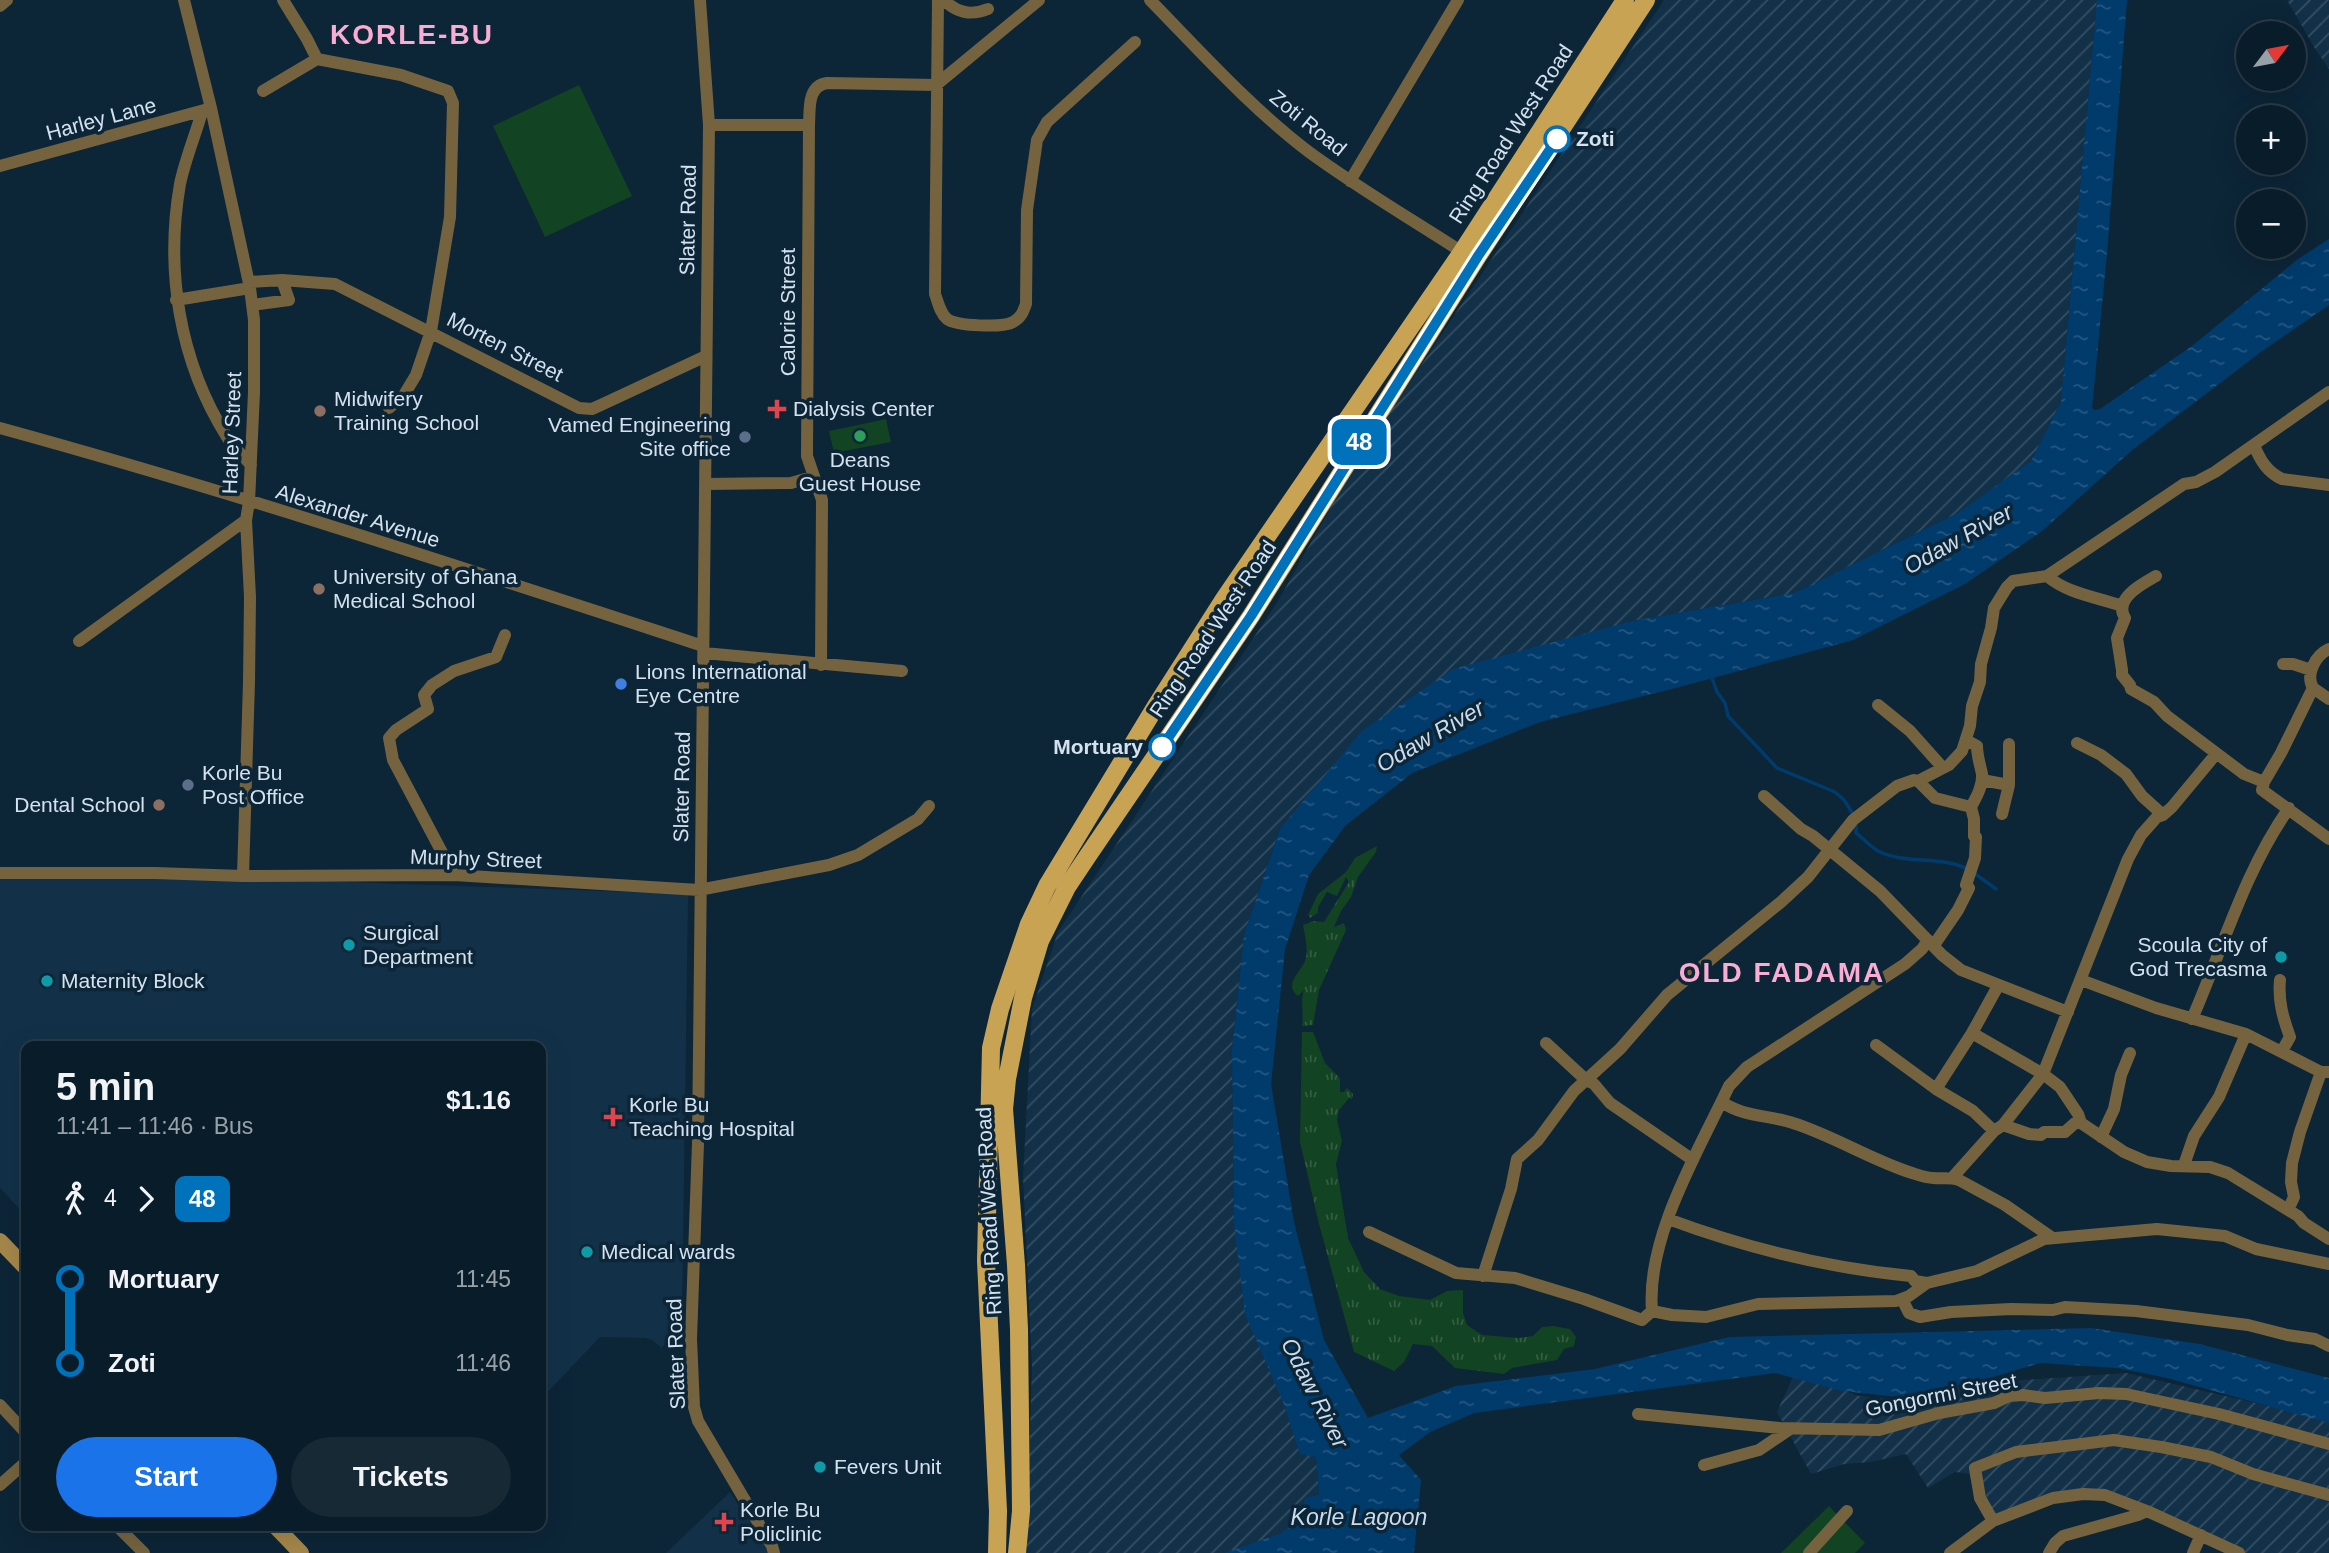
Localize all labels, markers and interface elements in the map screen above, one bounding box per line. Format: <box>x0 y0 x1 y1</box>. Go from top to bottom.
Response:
district label: KORLE-BU <box>330 19 494 50</box>
north arrow <box>2236 21 2306 91</box>
map controls <box>2236 21 2306 259</box>
street label: Ring Road West Road <box>1444 40 1577 227</box>
street label: Zoti Road <box>1266 85 1351 160</box>
street label: Harley Lane <box>43 93 159 144</box>
button: + <box>2236 105 2306 175</box>
marker: Zoti <box>1544 126 1570 152</box>
place label: Zoti <box>1576 127 1614 150</box>
street label: Slater Road <box>675 164 700 276</box>
button: − <box>2236 189 2306 259</box>
street label: Calorie Street <box>776 248 799 376</box>
street label: Morten Street <box>443 307 567 386</box>
street label: Harley Street <box>218 371 245 495</box>
place label: Midwifery Training School <box>334 387 479 434</box>
place label: Dialysis Center <box>793 397 934 420</box>
marker: Dialysis Center <box>767 399 787 419</box>
marker: Midwifery Training School <box>312 403 328 419</box>
place label: Vamed Engineering Site office <box>548 413 731 460</box>
line badge: 48 <box>1328 419 1390 465</box>
marker: Deans Guest House <box>852 428 868 444</box>
text: 48 <box>1346 428 1372 455</box>
marker: Vamed Engineering Site office <box>737 429 753 445</box>
place label: Deans Guest House <box>799 448 921 495</box>
street label: Alexander Avenue <box>273 480 443 551</box>
water label: Odaw River <box>1899 498 2018 579</box>
street label: Ring Road West Road <box>1145 536 1280 722</box>
place label: University of Ghana Medical School <box>333 565 518 612</box>
marker: University of Ghana Medical School <box>311 581 327 597</box>
place label: Lions International Eye Centre <box>635 660 807 707</box>
marker: Lions International Eye Centre <box>613 676 629 692</box>
water label: Odaw River <box>1371 694 1490 777</box>
street label: Slater Road <box>669 731 694 843</box>
marker: Mortuary <box>1149 734 1175 760</box>
place label: Mortuary <box>1053 735 1143 758</box>
place label: Korle Bu Post Office <box>202 761 304 808</box>
marker: Korle Bu Post Office <box>180 777 196 793</box>
place label: Dental School <box>14 793 145 816</box>
marker: Dental School <box>151 797 167 813</box>
street label: Murphy Street <box>410 845 542 872</box>
place label: Surgical Department <box>363 921 473 968</box>
place label: Scoula City of God Trecasma <box>2129 933 2267 980</box>
marker: Surgical Department <box>341 937 357 953</box>
marker: Scoula City of God Trecasma <box>2273 949 2289 965</box>
district label: OLD FADAMA <box>1679 957 1885 988</box>
place label: Maternity Block <box>61 969 205 992</box>
marker: Maternity Block <box>39 973 55 989</box>
text: 5 min <box>56 1066 155 1108</box>
text: $1.16 <box>446 1085 511 1115</box>
place label: Korle Bu Teaching Hospital <box>629 1093 795 1140</box>
street label: Ring Road West Road <box>972 1106 1005 1316</box>
marker: Korle Bu Teaching Hospital <box>603 1107 623 1127</box>
text: 11:41 – 11:46 · Bus <box>56 1113 253 1139</box>
icon: walk <box>56 1180 94 1218</box>
icon: forward <box>127 1180 165 1218</box>
text: 4 <box>104 1185 117 1211</box>
text: 48 <box>189 1185 216 1212</box>
place label: Medical wards <box>601 1240 735 1263</box>
marker: Medical wards <box>579 1244 595 1260</box>
text: Mortuary <box>108 1264 219 1294</box>
text: 11:45 <box>455 1266 511 1292</box>
street label: Slater Road <box>662 1298 689 1410</box>
water label: Odaw River <box>1276 1334 1354 1454</box>
text: Zoti <box>108 1348 156 1378</box>
text: 11:46 <box>455 1350 511 1376</box>
street label: Gongormi Street <box>1863 1368 2019 1420</box>
button: Start <box>56 1437 277 1517</box>
button: Tickets <box>291 1437 511 1517</box>
place label: Fevers Unit <box>834 1455 942 1478</box>
marker: Fevers Unit <box>812 1459 828 1475</box>
place label: Korle Bu Policlinic <box>740 1498 822 1545</box>
water label: Korle Lagoon <box>1291 1504 1427 1530</box>
marker: Korle Bu Policlinic <box>714 1512 734 1532</box>

